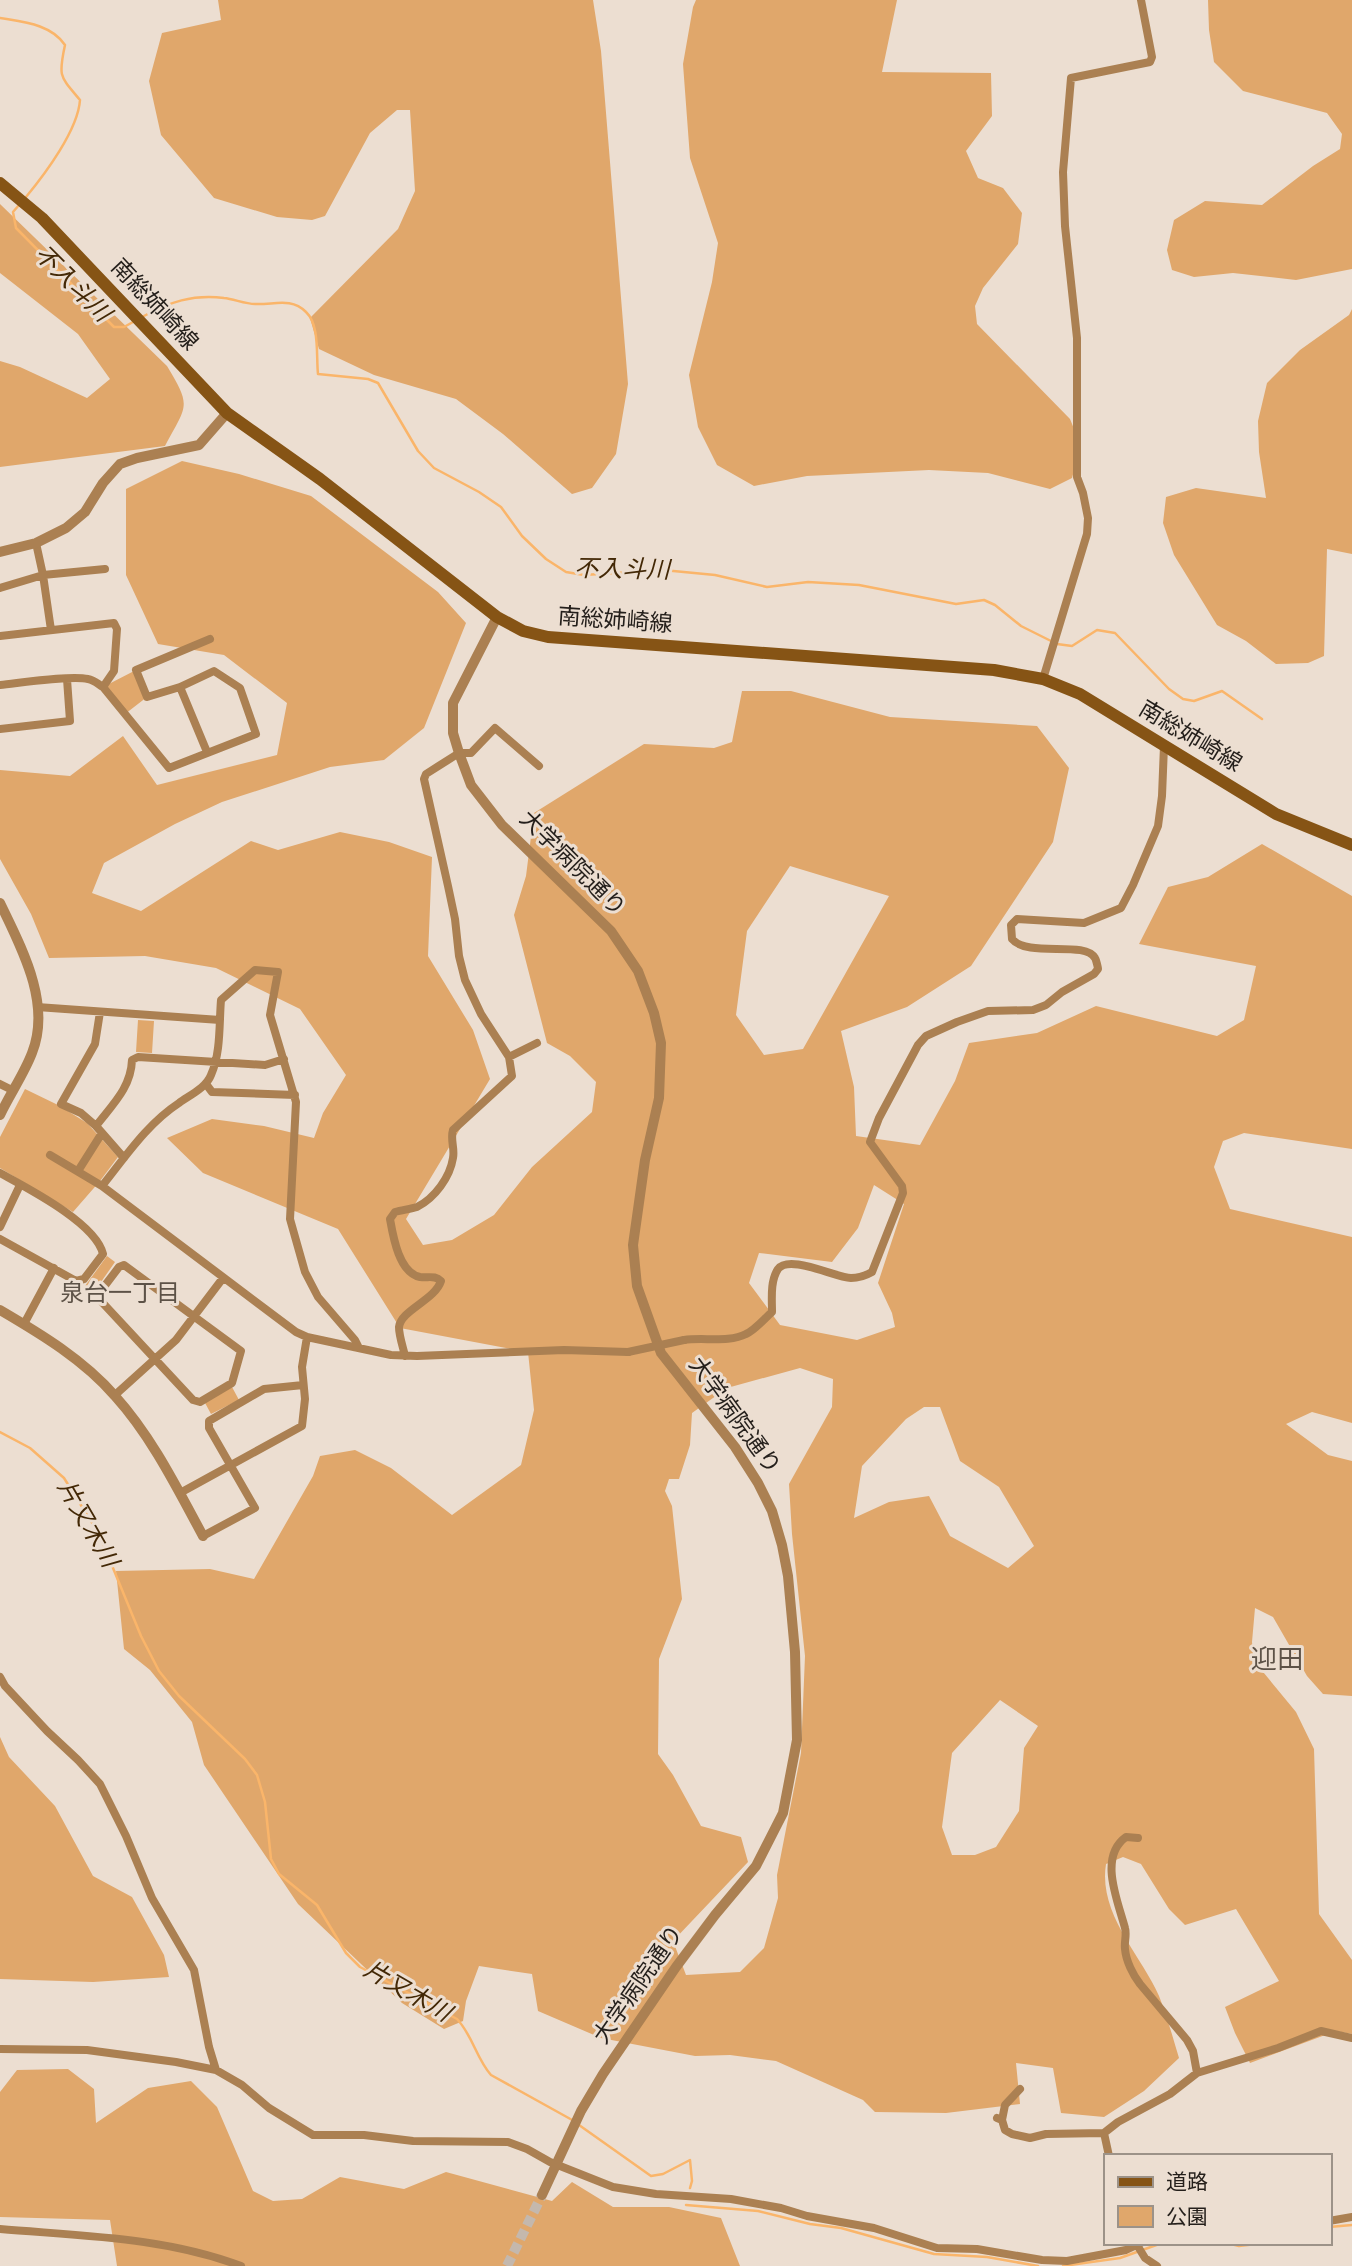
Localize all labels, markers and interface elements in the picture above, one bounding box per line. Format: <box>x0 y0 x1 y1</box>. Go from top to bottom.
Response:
water label: 不入斗川 <box>25 237 121 333</box>
street label: 南総姉崎線 <box>102 251 206 359</box>
water label: 不入斗川 <box>574 551 673 589</box>
street label: 南総姉崎線 <box>556 600 674 642</box>
street label: 南総姉崎線 <box>1132 692 1248 782</box>
street label: 大学病院通り <box>511 803 633 925</box>
district label: 泉台一丁目 <box>60 1276 180 1312</box>
street label: 大学病院通り <box>679 1350 789 1482</box>
water label: 片又木川 <box>47 1473 128 1577</box>
district label: 迎田 <box>1251 1640 1303 1680</box>
street label: 大学病院通り <box>585 1918 693 2052</box>
water label: 片又木川 <box>356 1952 460 2033</box>
legend <box>1104 2154 1331 2245</box>
text: 道路 <box>1166 2167 1208 2199</box>
text: 公園 <box>1166 2202 1208 2234</box>

